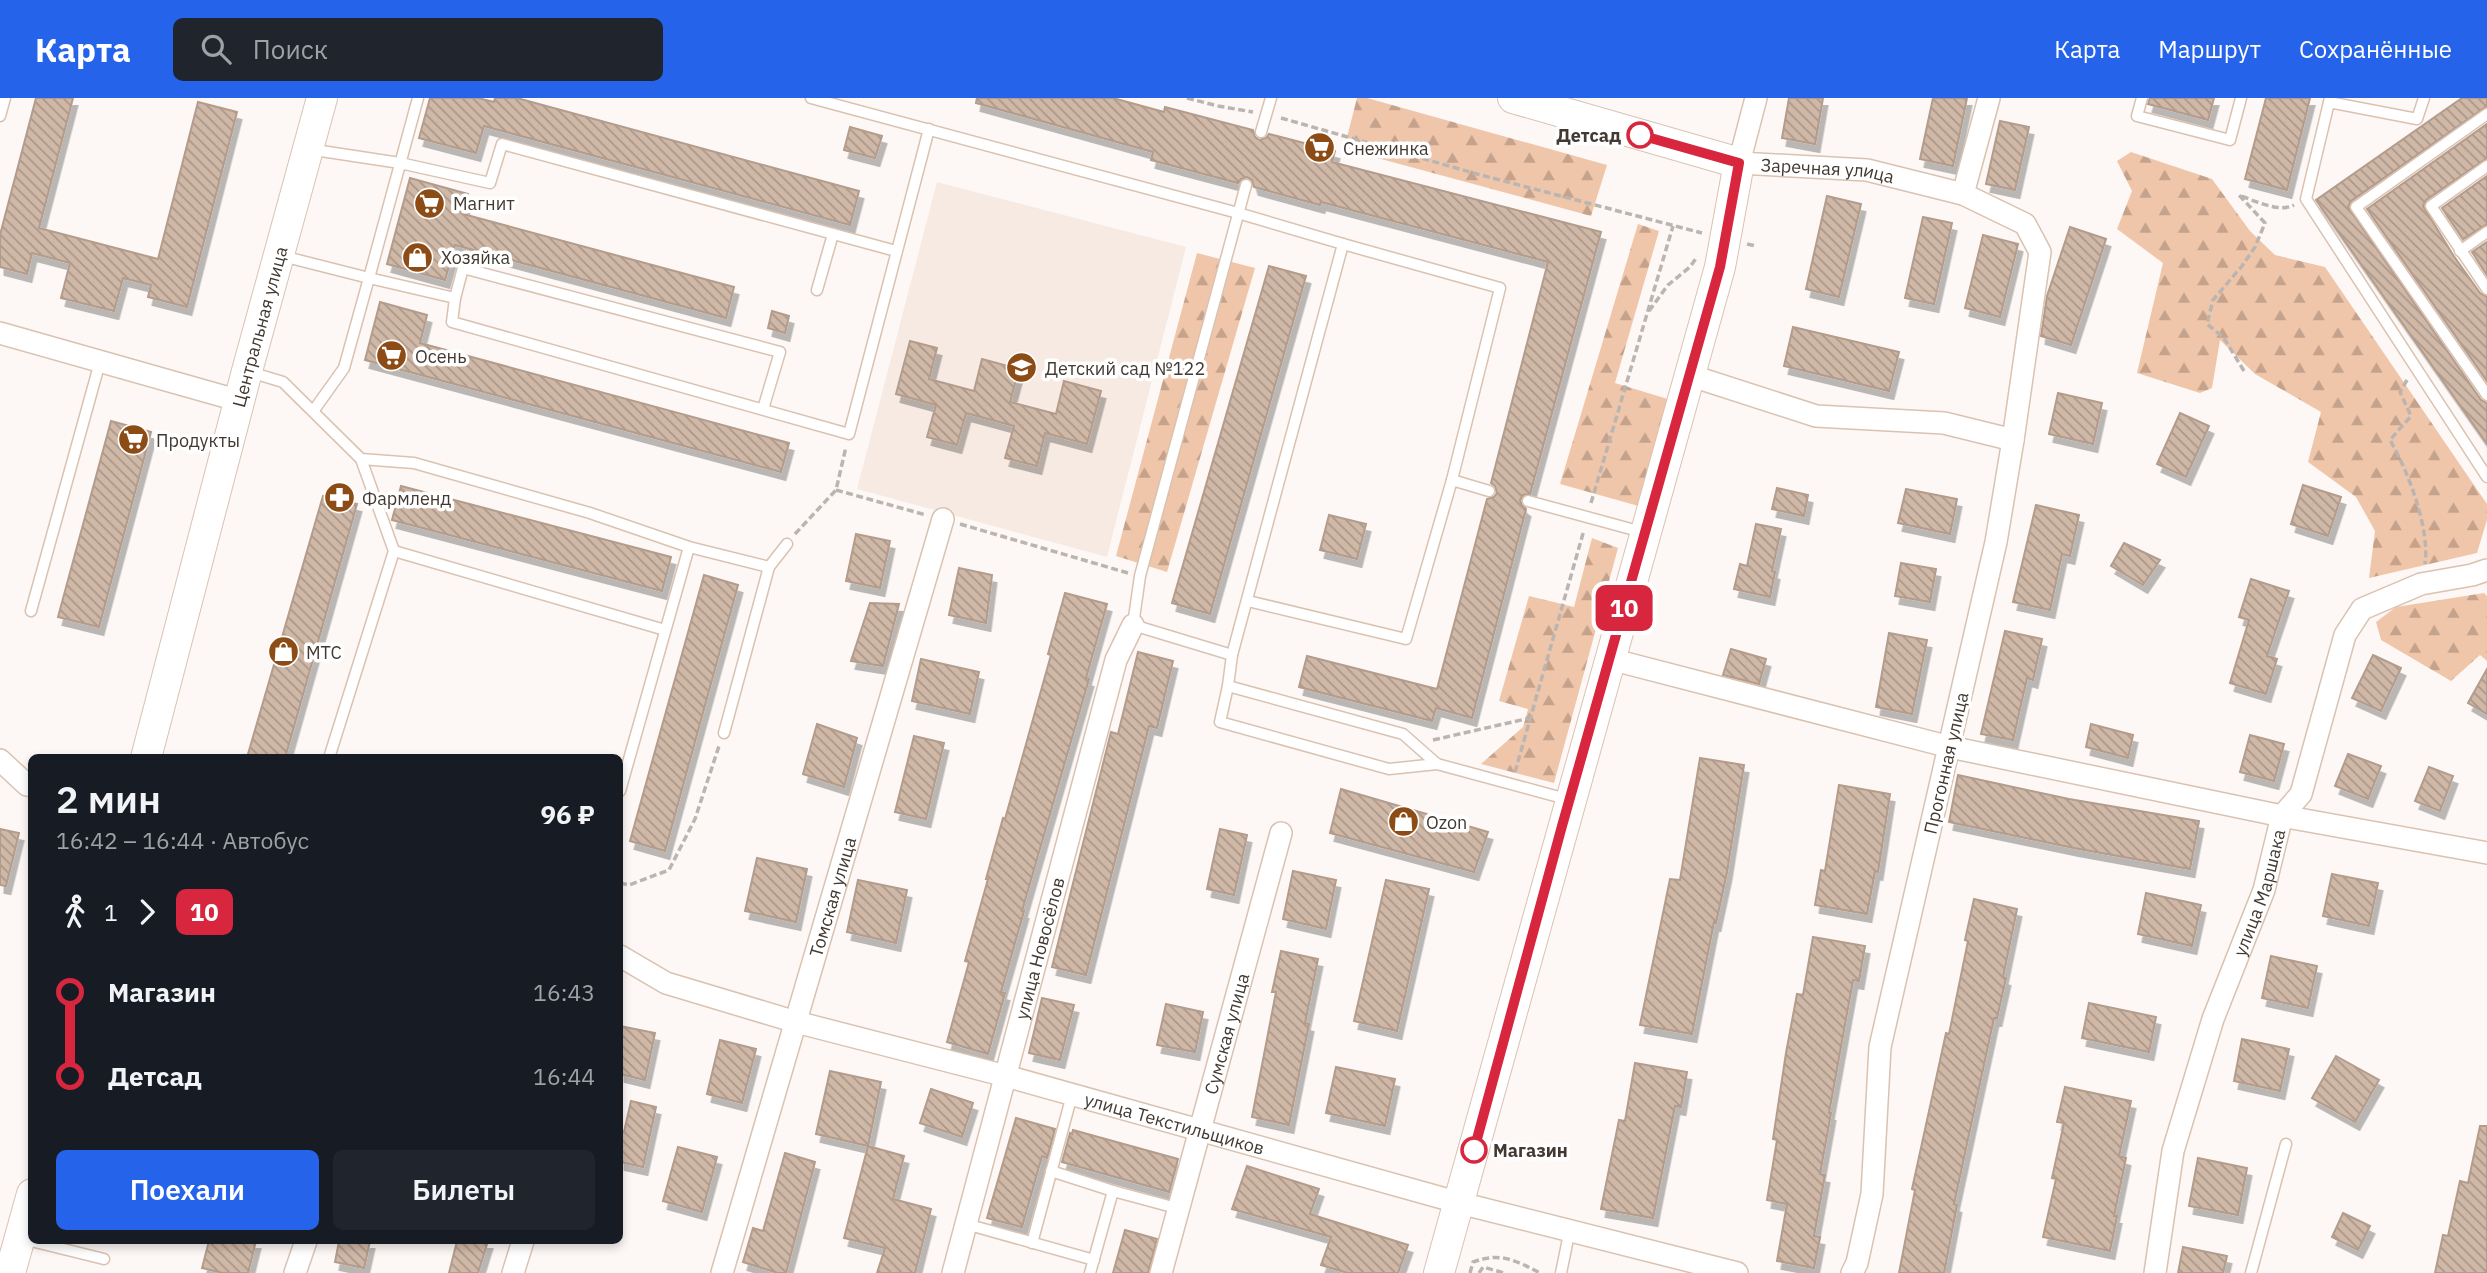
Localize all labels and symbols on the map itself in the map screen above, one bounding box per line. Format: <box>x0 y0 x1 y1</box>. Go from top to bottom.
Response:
marker: Детсад <box>1627 122 1653 148</box>
place label: Детсад <box>1556 124 1621 147</box>
supermarket icon: Снежинка <box>1303 131 1337 165</box>
place label: Снежинка <box>1343 137 1429 160</box>
street label: Заречная улица <box>1760 153 1897 188</box>
supermarket icon: Магнит <box>413 186 447 220</box>
place label: Магнит <box>453 192 515 215</box>
shop icon: Хозяйка <box>401 240 435 274</box>
street label: Центральная улица <box>227 243 292 410</box>
place label: Хозяйка <box>441 246 511 269</box>
supermarket icon: Осень <box>375 339 409 373</box>
place label: Осень <box>415 345 467 368</box>
school or university icon: Детский сад №122 <box>1005 351 1039 385</box>
place label: Детский сад №122 <box>1045 357 1205 380</box>
supermarket icon: Продукты <box>116 423 150 457</box>
place label: Продукты <box>156 429 240 452</box>
pharmacy icon: Фармленд <box>322 481 356 515</box>
place label: Фармленд <box>362 487 451 510</box>
line badge: 10 <box>1592 585 1656 631</box>
shop icon: МТС <box>266 635 300 669</box>
place label: МТС <box>306 641 342 664</box>
street label: Прогонная улица <box>1918 689 1974 836</box>
shop icon: Ozon <box>1386 805 1420 839</box>
place label: Ozon <box>1426 811 1467 834</box>
street label: улица Маршака <box>2228 827 2290 959</box>
street label: Томская улица <box>804 834 861 960</box>
street label: улица Новосёлов <box>1009 875 1069 1022</box>
street label: Сумская улица <box>1199 970 1254 1097</box>
street label: улица Текстильщиков <box>1082 1087 1267 1159</box>
marker: Магазин <box>1461 1137 1487 1163</box>
place label: Магазин <box>1493 1139 1568 1162</box>

